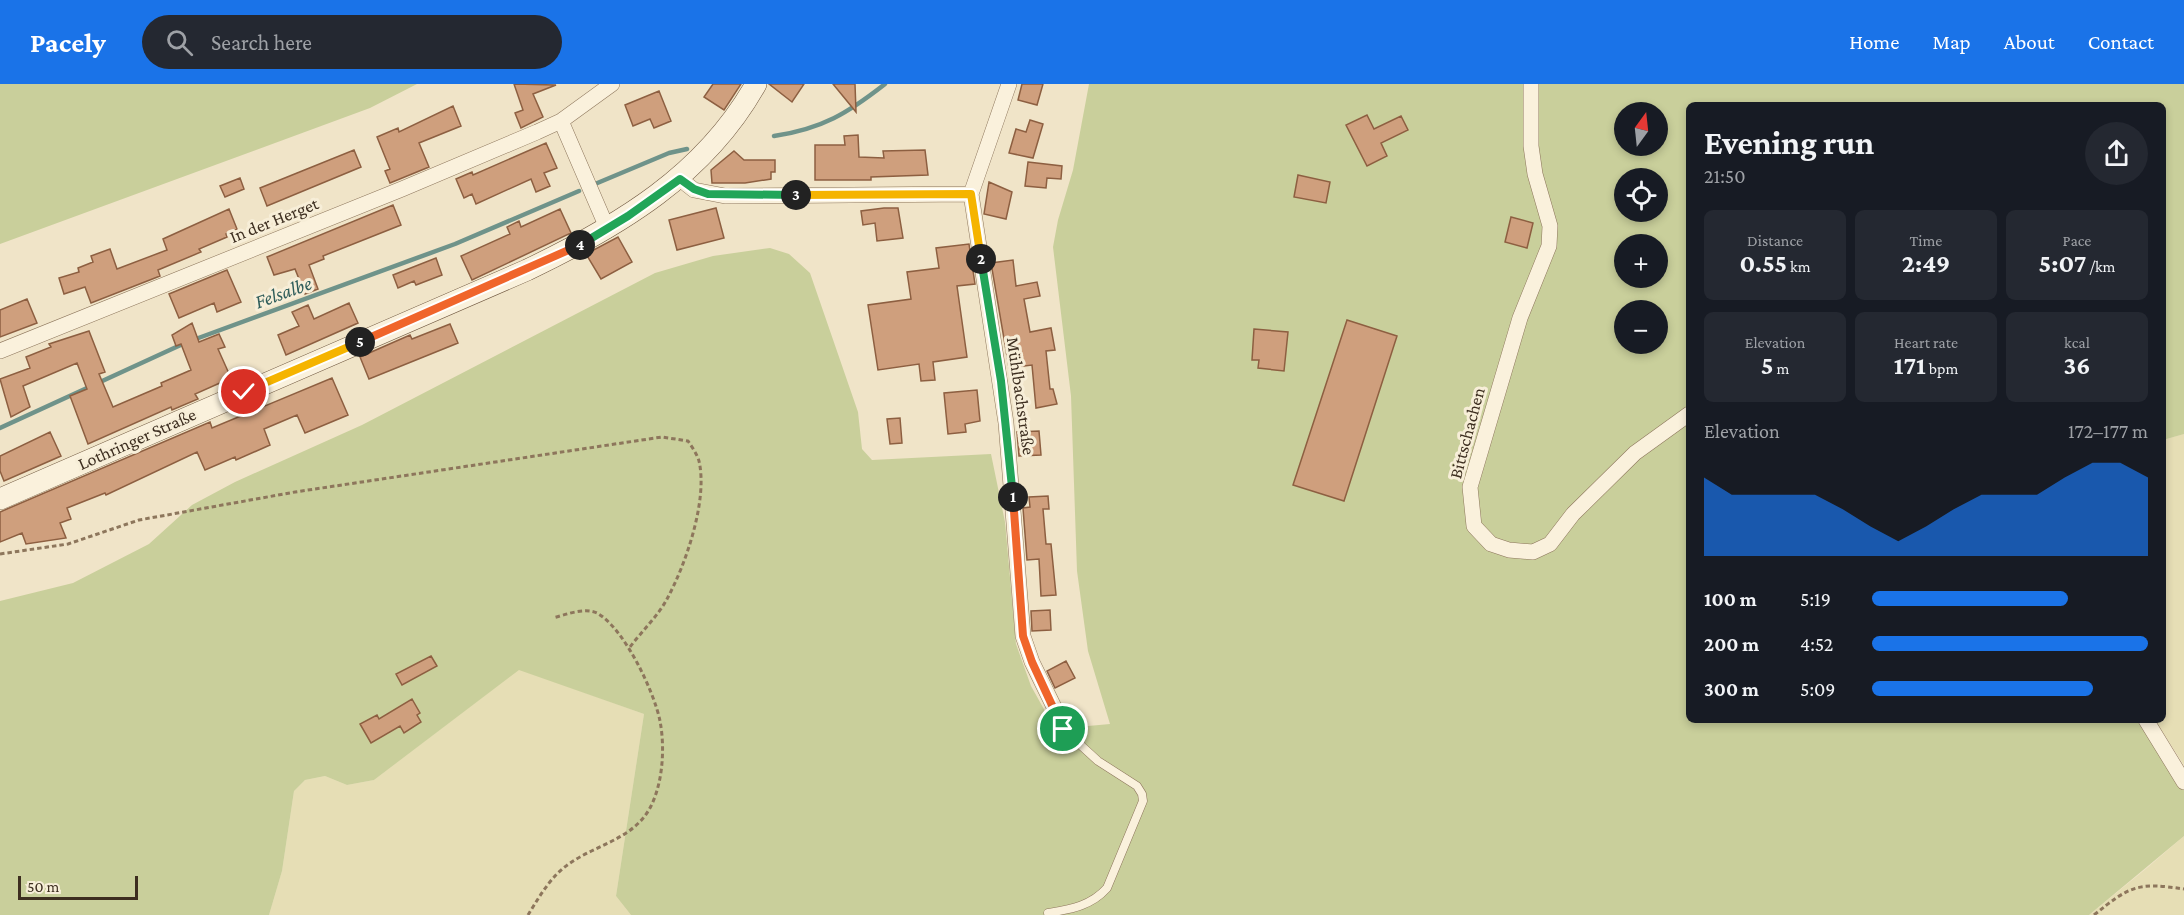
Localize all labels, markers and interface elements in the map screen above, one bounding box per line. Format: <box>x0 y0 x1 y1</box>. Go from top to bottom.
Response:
search box <box>142 15 562 69</box>
icon: search <box>163 26 196 59</box>
text: Pacely <box>30 27 106 58</box>
text: Search here <box>211 30 312 55</box>
text: Home <box>1849 30 1899 54</box>
text: Map <box>1932 30 1971 54</box>
text: About <box>2004 30 2055 54</box>
text: Contact <box>2088 30 2154 54</box>
north arrow <box>1614 102 1668 156</box>
map controls <box>1614 102 1668 354</box>
button: share <box>2085 122 2148 185</box>
text: Evening run <box>1704 124 1874 161</box>
text: 21:50 <box>1704 165 1745 187</box>
button: locate <box>1614 168 1668 222</box>
pin: 3 <box>781 180 811 210</box>
text: 3 <box>792 186 800 203</box>
street label: In der Herget <box>227 193 322 247</box>
pin: 4 <box>565 230 595 260</box>
text: Distance <box>1747 232 1803 249</box>
text: Time <box>1910 232 1942 249</box>
text: Pace <box>2063 232 2091 249</box>
button: + <box>1614 234 1668 288</box>
text: 4 <box>576 236 584 253</box>
pin: 2 <box>966 244 996 274</box>
text: 0.55 <box>1739 249 1787 278</box>
text: 2:49 <box>1902 249 1950 278</box>
text: 5:07 <box>2039 249 2086 278</box>
text: 2 <box>977 250 985 267</box>
text: km <box>1787 258 1811 275</box>
text: /km <box>2086 258 2115 275</box>
water label: Felsalbe <box>252 271 315 312</box>
button: − <box>1614 300 1668 354</box>
pin: 5 <box>345 327 375 357</box>
text: 5 <box>356 333 364 350</box>
text: Elevation <box>1745 334 1805 351</box>
text: Heart rate <box>1894 334 1958 351</box>
text: kcal <box>2064 334 2090 351</box>
street label: Mühlbachstraße <box>1003 336 1039 456</box>
text: 5 <box>1761 351 1773 380</box>
text: 171 <box>1894 351 1926 380</box>
text: 36 <box>2064 351 2090 380</box>
text: m <box>1773 360 1789 377</box>
text: bpm <box>1926 360 1958 377</box>
pin <box>218 366 269 417</box>
icon: check <box>227 375 260 408</box>
street label: Bittschachen <box>1445 385 1489 481</box>
street label: Lothringer Straße <box>75 404 199 474</box>
text: Elevation <box>1704 420 1780 442</box>
text: 172–177 m <box>2068 420 2148 442</box>
pin: 1 <box>998 482 1028 512</box>
text: 1 <box>1010 488 1016 505</box>
text: 100 m <box>1704 588 1757 610</box>
text: 5:19 <box>1800 588 1831 610</box>
text: 200 m <box>1704 633 1759 655</box>
text: 4:52 <box>1800 633 1833 655</box>
text: 300 m <box>1704 678 1759 700</box>
text: 5:09 <box>1800 678 1835 700</box>
pin <box>1037 703 1088 754</box>
icon: arrive <box>1046 712 1079 745</box>
scale bar <box>18 873 138 900</box>
text: 50 m <box>27 878 59 895</box>

